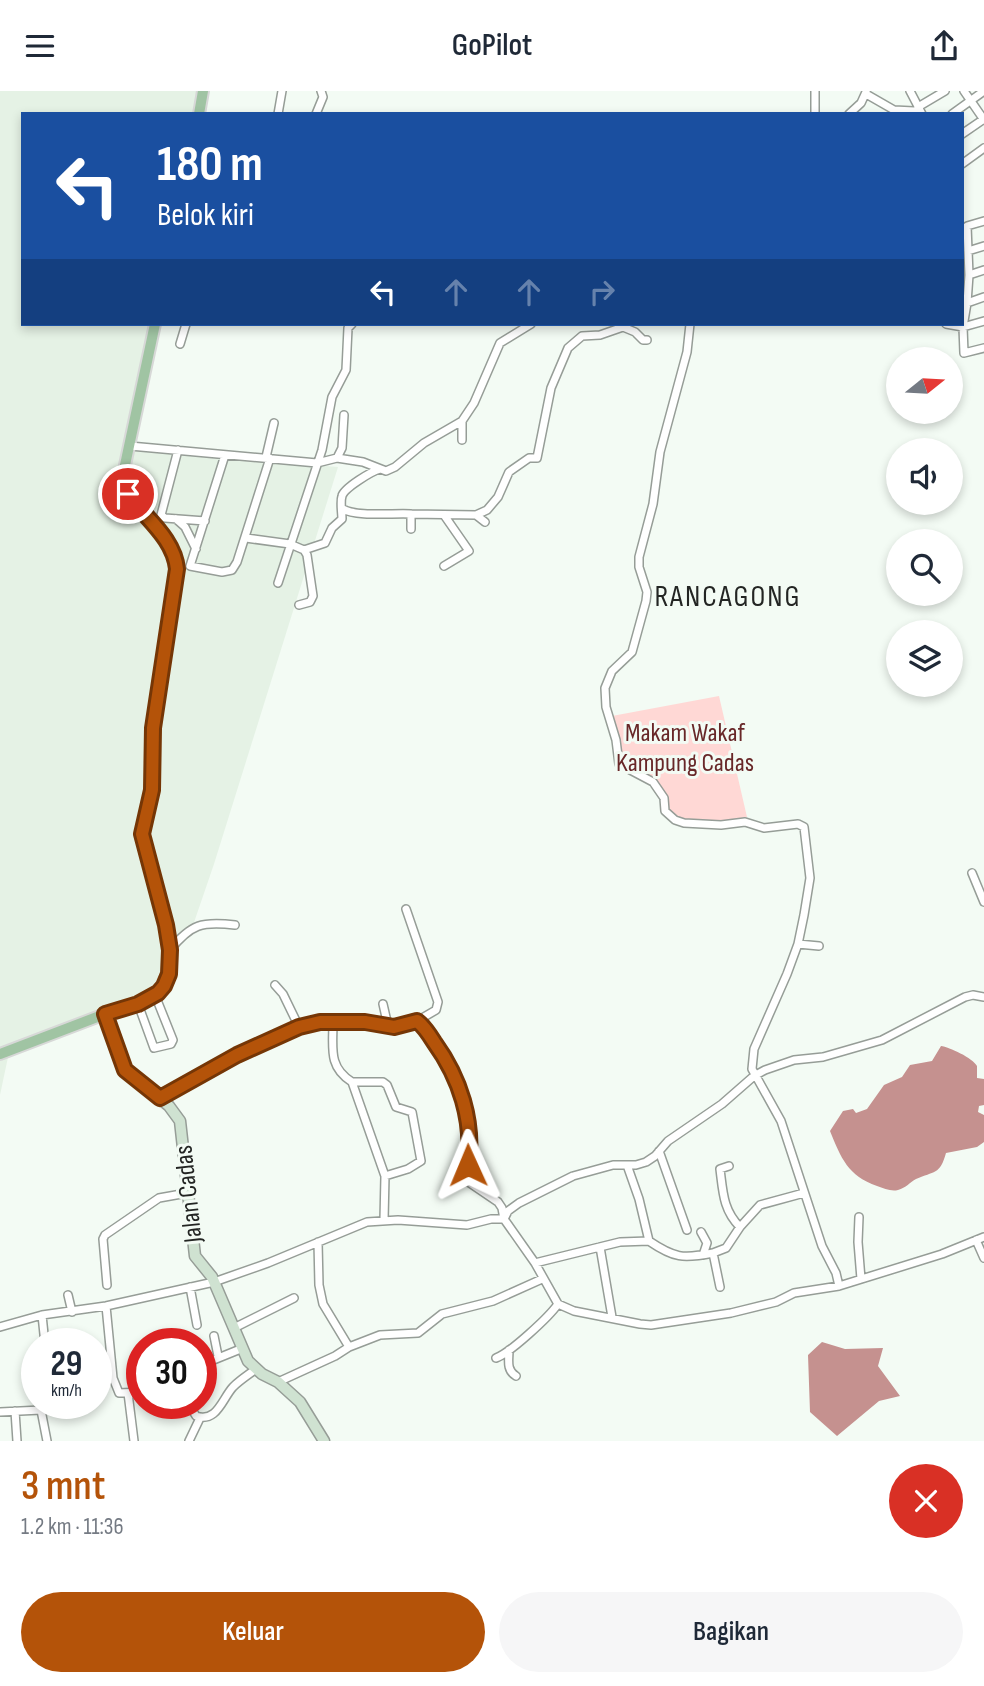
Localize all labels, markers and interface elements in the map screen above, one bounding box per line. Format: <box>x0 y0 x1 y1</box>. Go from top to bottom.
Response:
text: GoPilot <box>452 26 532 65</box>
icon: menu <box>21 27 59 65</box>
icon: share <box>925 27 963 65</box>
text: 180 m <box>157 136 263 195</box>
icon: left <box>42 140 133 231</box>
text: Belok kiri <box>157 196 254 235</box>
icon: left <box>364 273 402 311</box>
icon: ahead <box>437 273 475 311</box>
icon: ahead <box>510 273 548 311</box>
icon: right <box>583 273 621 311</box>
north arrow <box>886 347 962 423</box>
map controls <box>886 347 963 697</box>
button: sound <box>886 438 963 515</box>
pin <box>98 464 158 524</box>
icon: arrive <box>109 475 147 513</box>
button: search <box>886 529 963 606</box>
district label: RANCAGONG <box>654 579 802 615</box>
button: layers <box>886 620 963 697</box>
park label: Makam Wakaf Kampung Cadas <box>616 718 754 779</box>
position arrow <box>431 1128 505 1202</box>
street label: Jalan Cadas <box>168 1144 210 1245</box>
speed limit sign: 30 <box>126 1328 217 1419</box>
text: 29 <box>51 1343 82 1386</box>
text: km/h <box>51 1380 82 1401</box>
text: 3 mnt <box>21 1461 105 1512</box>
button: close <box>889 1464 963 1538</box>
text: 1.2 km · 11:36 <box>21 1513 124 1541</box>
button: Keluar <box>21 1592 485 1672</box>
button: Bagikan <box>499 1592 963 1672</box>

